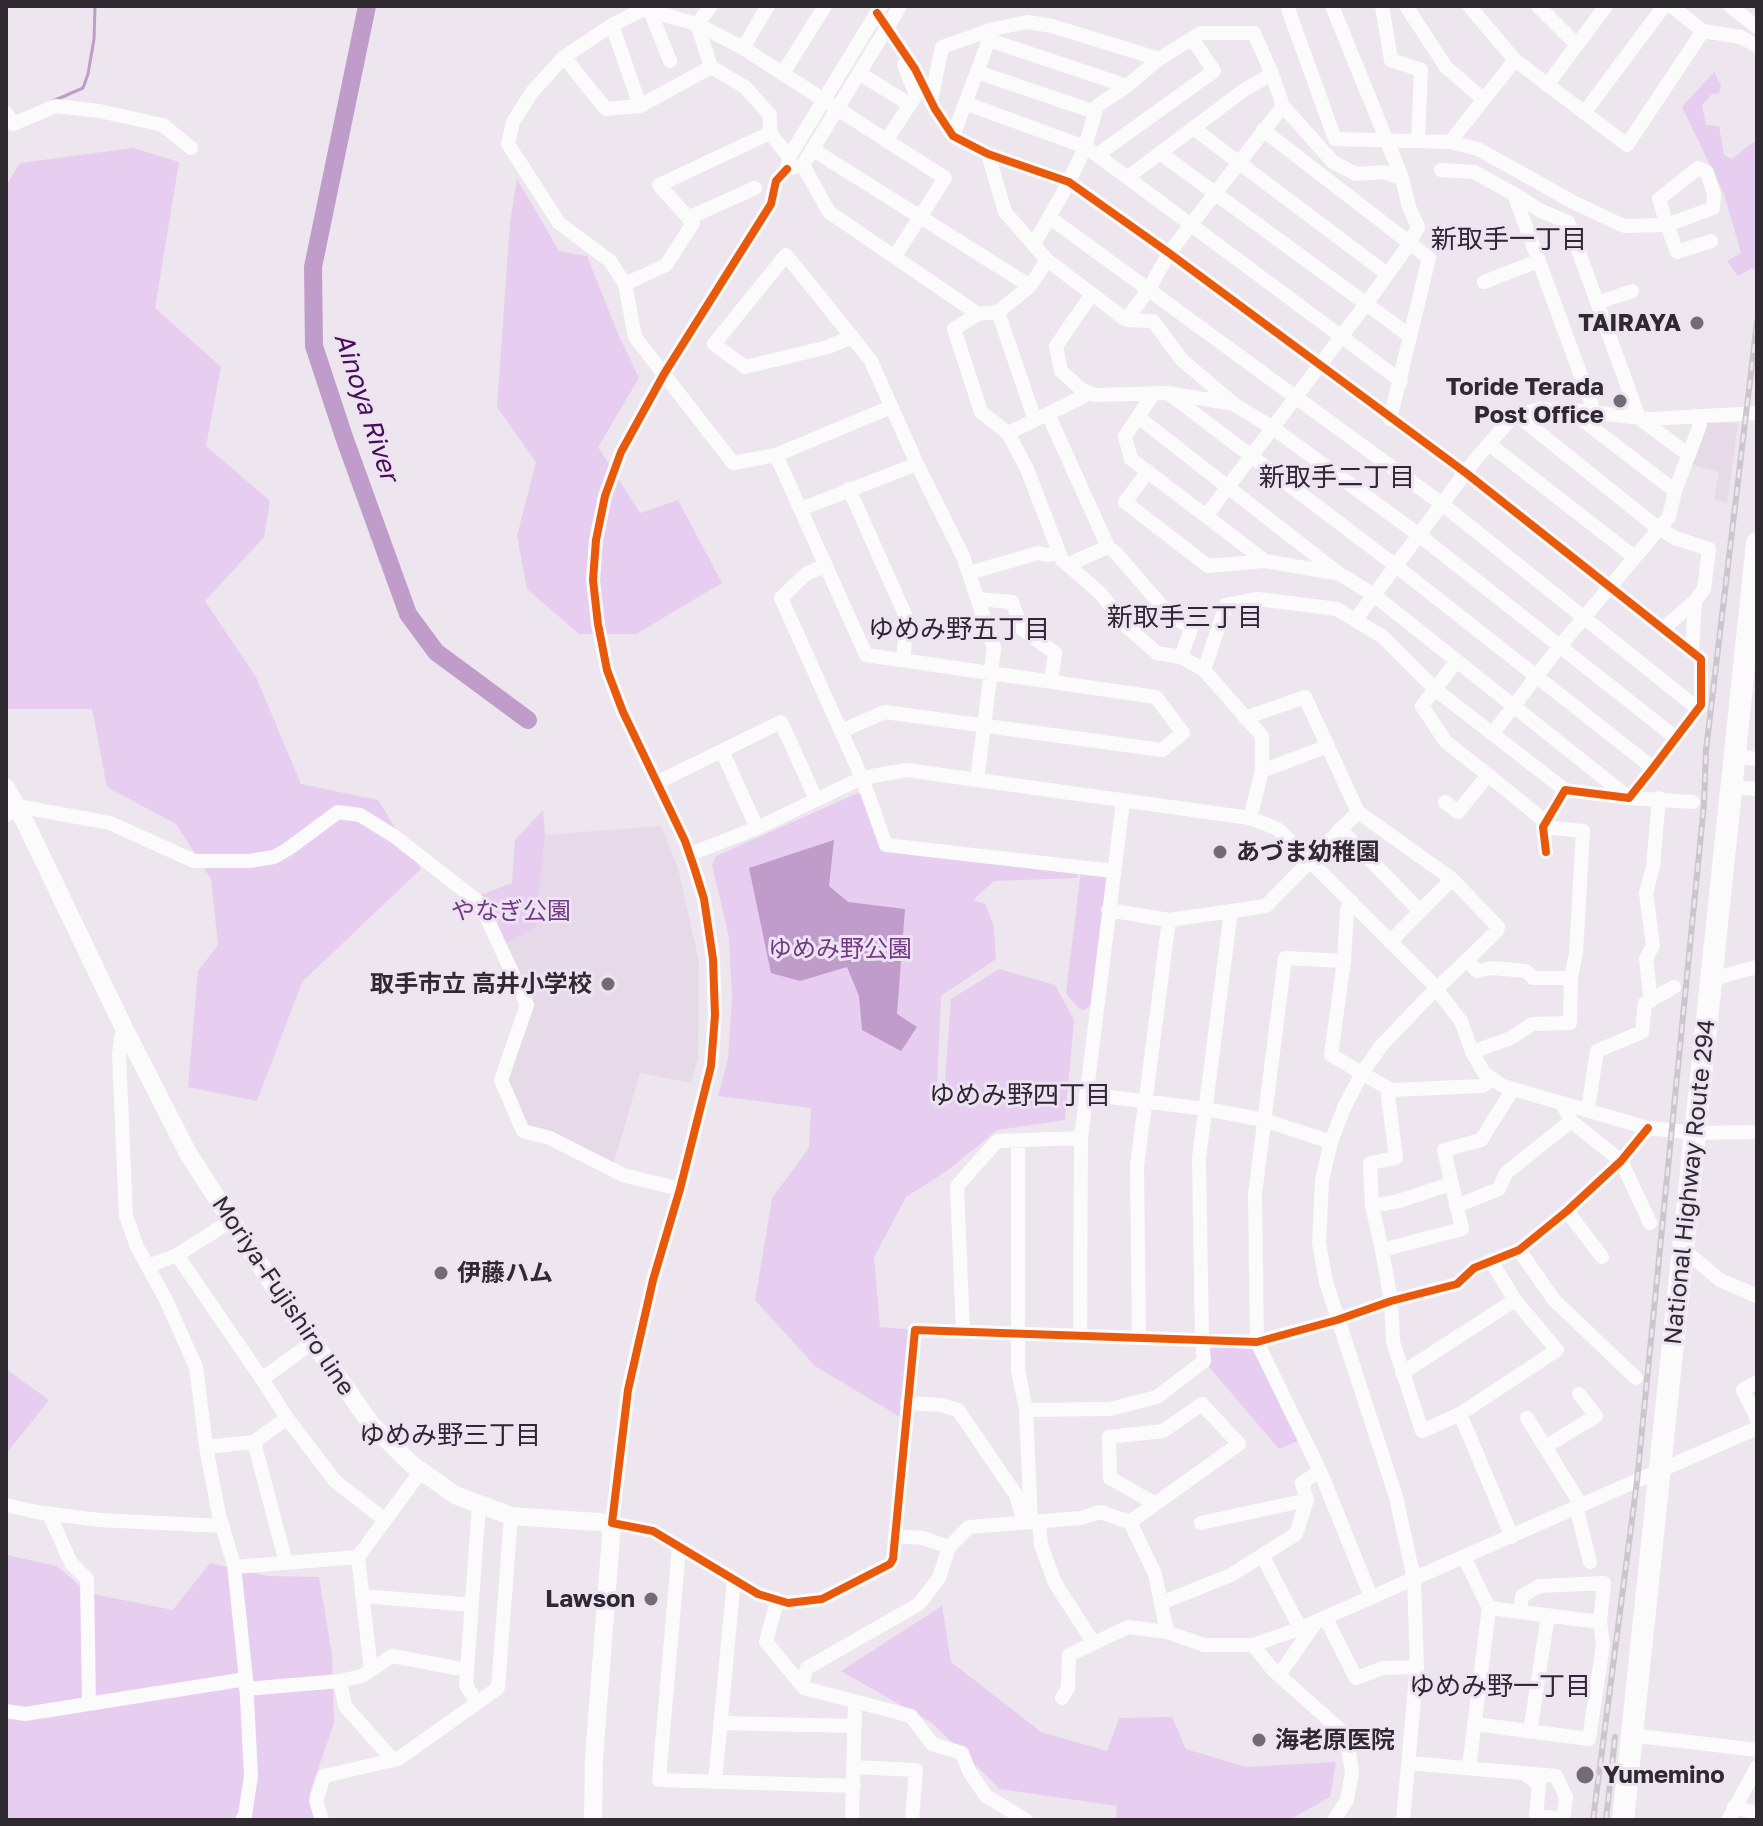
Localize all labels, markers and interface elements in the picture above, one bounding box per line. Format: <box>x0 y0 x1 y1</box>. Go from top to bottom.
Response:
district label: 新取手一丁目 <box>1431 224 1587 256</box>
place label: TAIRAYA <box>1578 309 1681 337</box>
marker: TAIRAYA <box>1688 314 1706 332</box>
water label: Ainoya River <box>327 329 405 485</box>
place label: Toride Terada Post Office <box>1446 373 1604 429</box>
marker: Toride Terada Post Office <box>1611 392 1629 410</box>
district label: 新取手二丁目 <box>1259 462 1415 494</box>
district label: 新取手三丁目 <box>1107 602 1263 634</box>
district label: ゆめみ野五丁目 <box>868 614 1050 646</box>
place label: あづま幼稚園 <box>1236 838 1380 866</box>
marker: あづま幼稚園 <box>1211 843 1229 861</box>
park label: やなぎ公園 <box>451 897 571 925</box>
park label: ゆめみ野公園 <box>768 935 912 963</box>
place label: 取手市立 高井小学校 <box>370 970 592 998</box>
marker: 取手市立 高井小学校 <box>599 975 617 993</box>
street label: National Highway Route 294 <box>1659 1018 1721 1346</box>
district label: ゆめみ野四丁目 <box>929 1080 1111 1112</box>
street label: Moriya-Fujishiro line <box>206 1191 360 1401</box>
place label: 伊藤ハム <box>457 1259 553 1287</box>
marker: 伊藤ハム <box>432 1264 450 1282</box>
district label: ゆめみ野三丁目 <box>359 1420 541 1452</box>
place label: Lawson <box>545 1585 635 1613</box>
marker: Lawson <box>642 1590 660 1608</box>
district label: ゆめみ野一丁目 <box>1409 1671 1591 1703</box>
place label: 海老原医院 <box>1275 1726 1395 1754</box>
marker: 海老原医院 <box>1250 1731 1268 1749</box>
place label: Yumemino <box>1603 1761 1725 1789</box>
marker: Yumemino <box>1574 1764 1596 1786</box>

